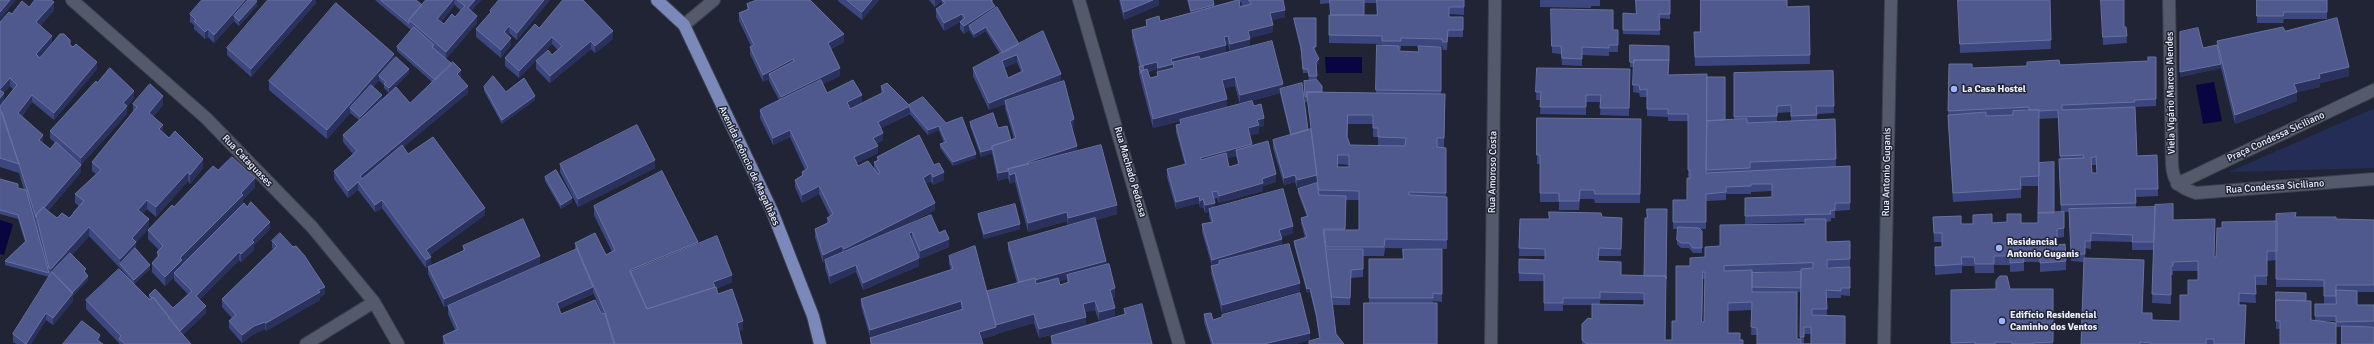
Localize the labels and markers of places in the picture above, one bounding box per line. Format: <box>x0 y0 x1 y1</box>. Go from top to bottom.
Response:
place label: La Casa Hostel <box>1962 83 2026 95</box>
marker: La Casa Hostel <box>1949 84 1959 94</box>
place label: Residencial Antonio Guganis <box>2007 236 2079 260</box>
marker: Residencial Antonio Guganis <box>1994 243 2004 253</box>
place label: Edifício Residencial Caminho dos Ventos <box>2010 309 2097 332</box>
marker: Edifício Residencial Caminho dos Ventos <box>1997 316 2007 326</box>

